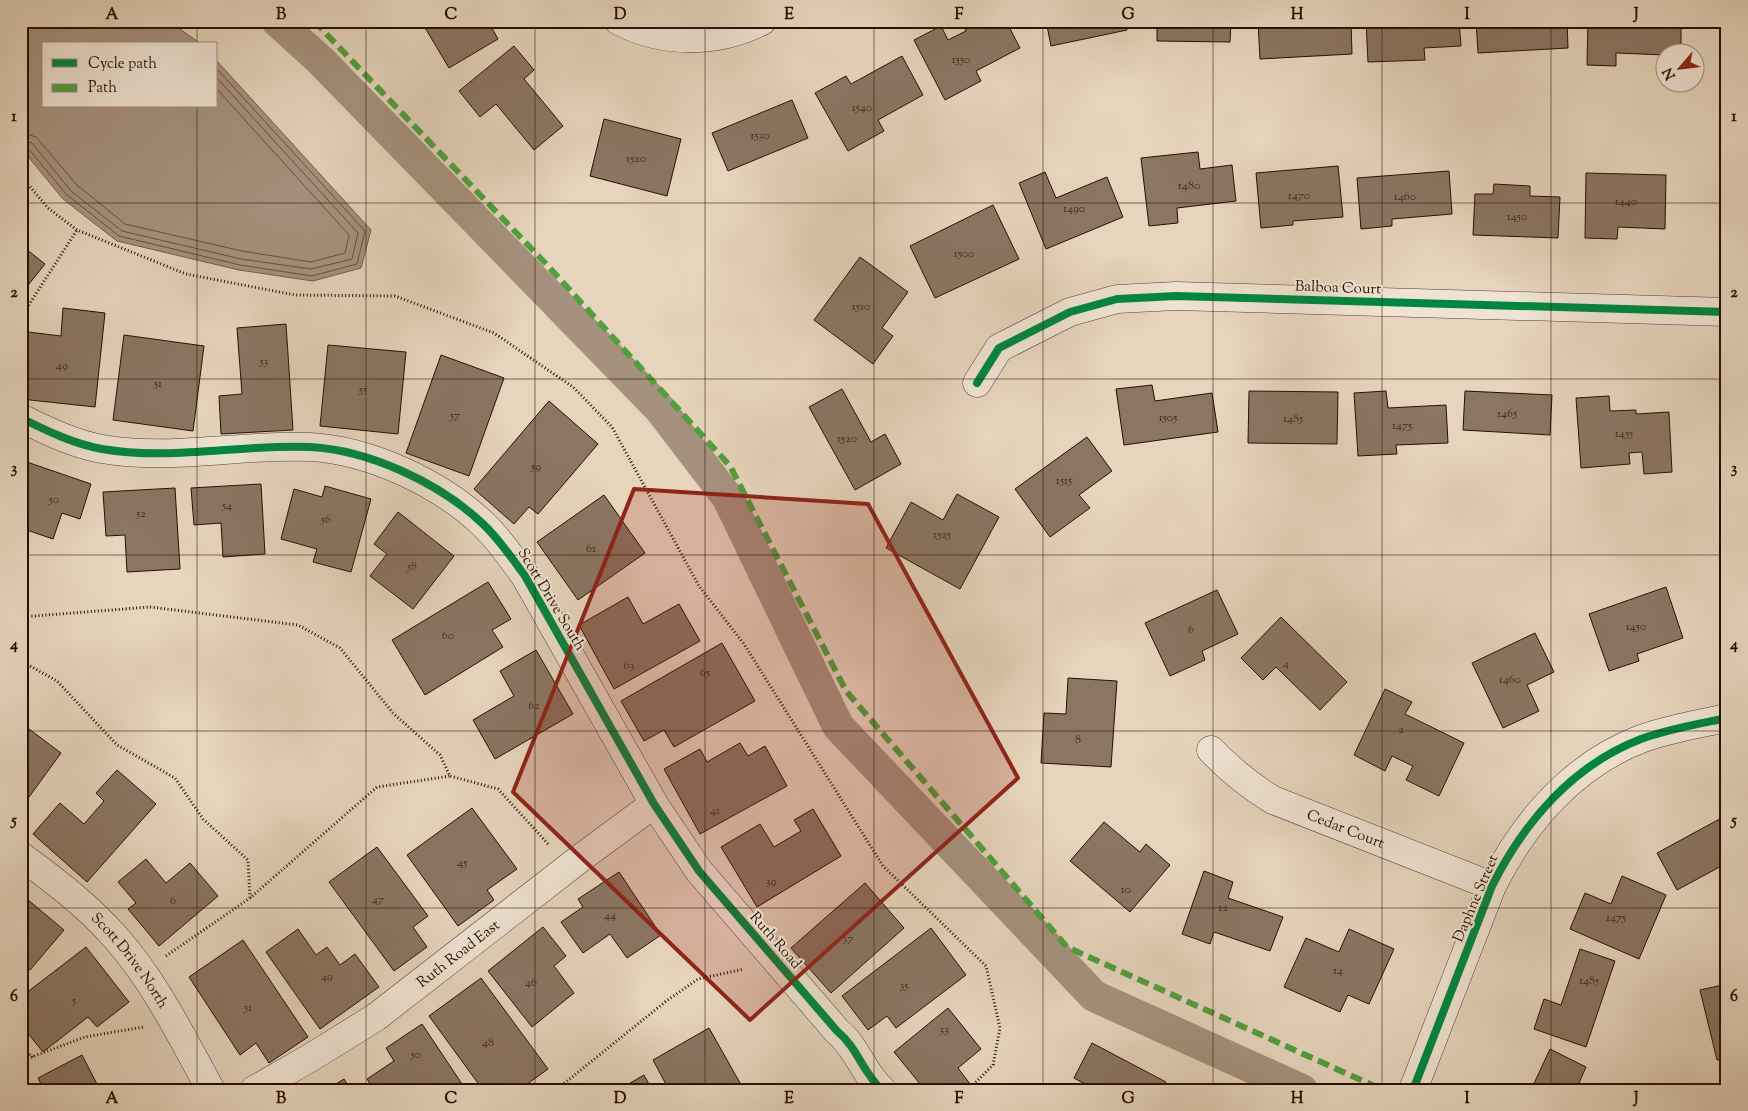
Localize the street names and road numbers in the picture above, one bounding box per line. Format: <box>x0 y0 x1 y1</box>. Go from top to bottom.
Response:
street label: Balboa Court <box>1294 276 1382 301</box>
street label: Scott Drive South <box>512 545 590 655</box>
street label: Cedar Court <box>1303 805 1387 855</box>
street label: Daphne Street <box>1448 852 1504 946</box>
street label: Ruth Road <box>744 908 806 975</box>
street label: Scott Drive North <box>86 909 173 1013</box>
street label: Ruth Road East <box>413 916 505 994</box>

